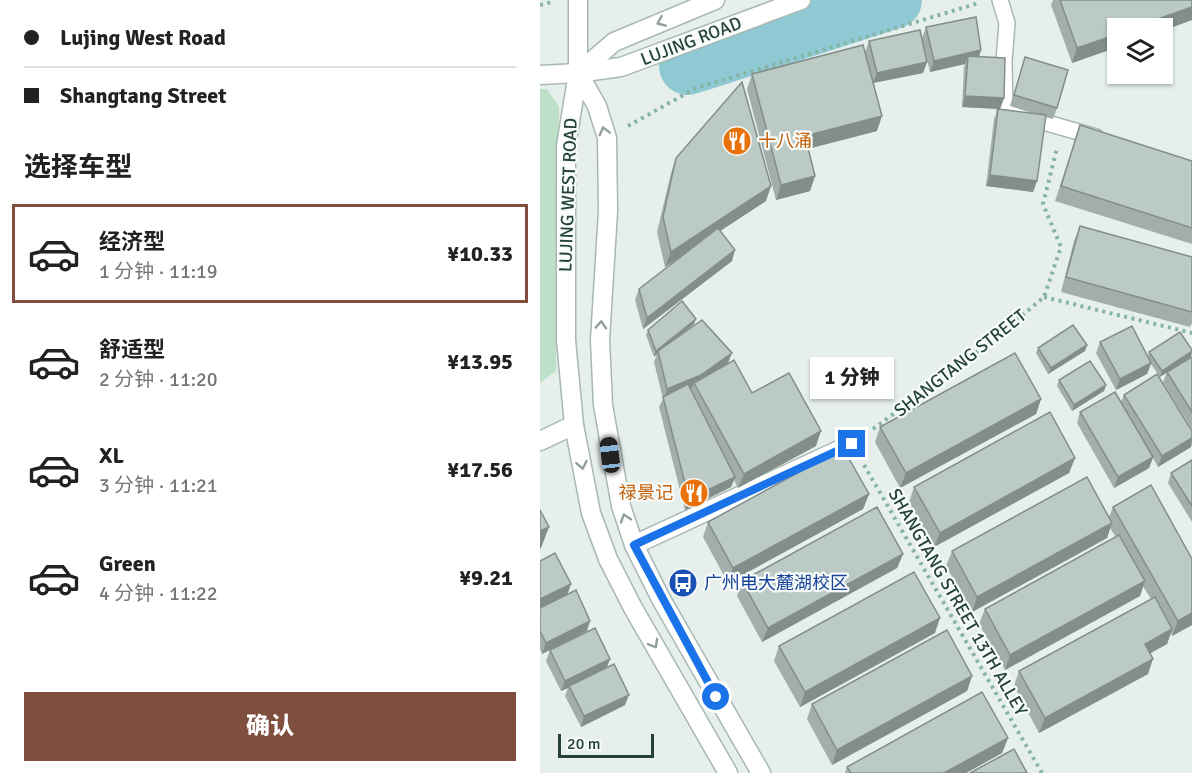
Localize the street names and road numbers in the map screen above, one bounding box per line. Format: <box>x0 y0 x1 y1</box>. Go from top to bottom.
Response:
street label: LUJING ROAD <box>637 12 745 70</box>
street label: LUJING WEST ROAD <box>554 117 582 273</box>
street label: SHANGTANG STREET <box>889 304 1031 422</box>
street label: SHANGTANG STREET 13TH ALLEY <box>884 484 1032 720</box>

